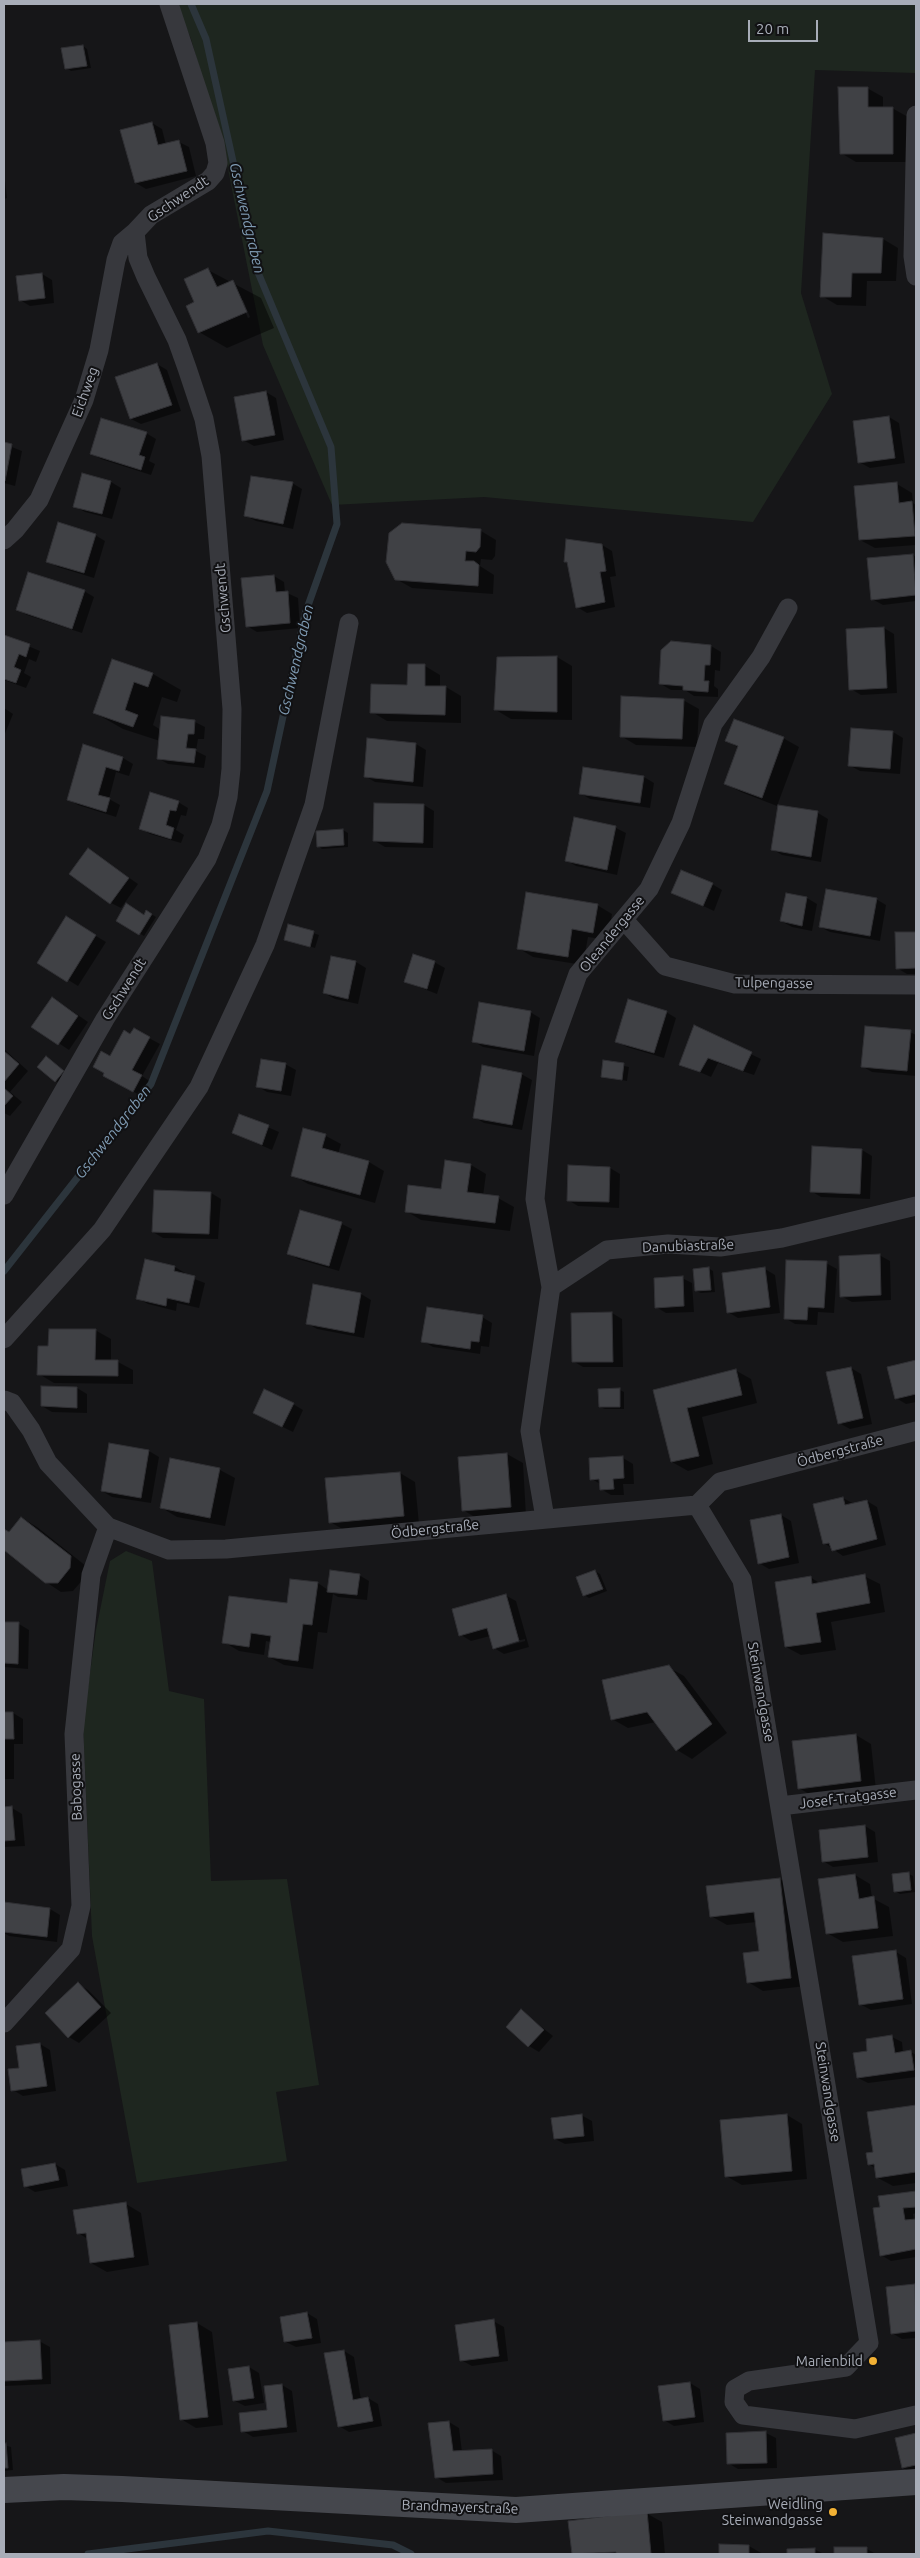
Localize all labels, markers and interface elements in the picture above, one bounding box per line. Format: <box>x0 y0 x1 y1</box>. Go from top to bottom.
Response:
scale bar <box>750 10 820 42</box>
text: 20 m <box>756 20 789 37</box>
water label: Gschwendgraben <box>225 161 269 275</box>
street label: Gschwendt <box>144 172 212 226</box>
street label: Eichweg <box>68 365 102 419</box>
street label: Gschwendt <box>212 562 234 634</box>
water label: Gschwendgraben <box>274 603 318 717</box>
street label: Oleandergasse <box>576 892 648 976</box>
street label: Gschwendt <box>98 955 150 1023</box>
street label: Tulpengasse <box>735 974 813 992</box>
water label: Gschwendgraben <box>71 1082 155 1182</box>
street label: Danubiastraße <box>642 1236 734 1256</box>
street label: Ödbergstraße <box>795 1431 885 1471</box>
street label: Ödbergstraße <box>390 1516 480 1542</box>
street label: Steinwandgasse <box>744 1641 778 1743</box>
street label: Babogasse <box>66 1753 86 1821</box>
street label: Josef-Tratgasse <box>798 1784 898 1812</box>
street label: Steinwandgasse <box>812 2041 844 2143</box>
place label: Marienbild <box>796 2353 863 2369</box>
marker: Marienbild <box>867 2355 879 2367</box>
place label: Weidling Steinwandgasse <box>722 2496 823 2528</box>
street label: Brandmayerstraße <box>401 2497 519 2517</box>
marker: Weidling Steinwandgasse <box>827 2506 839 2518</box>

